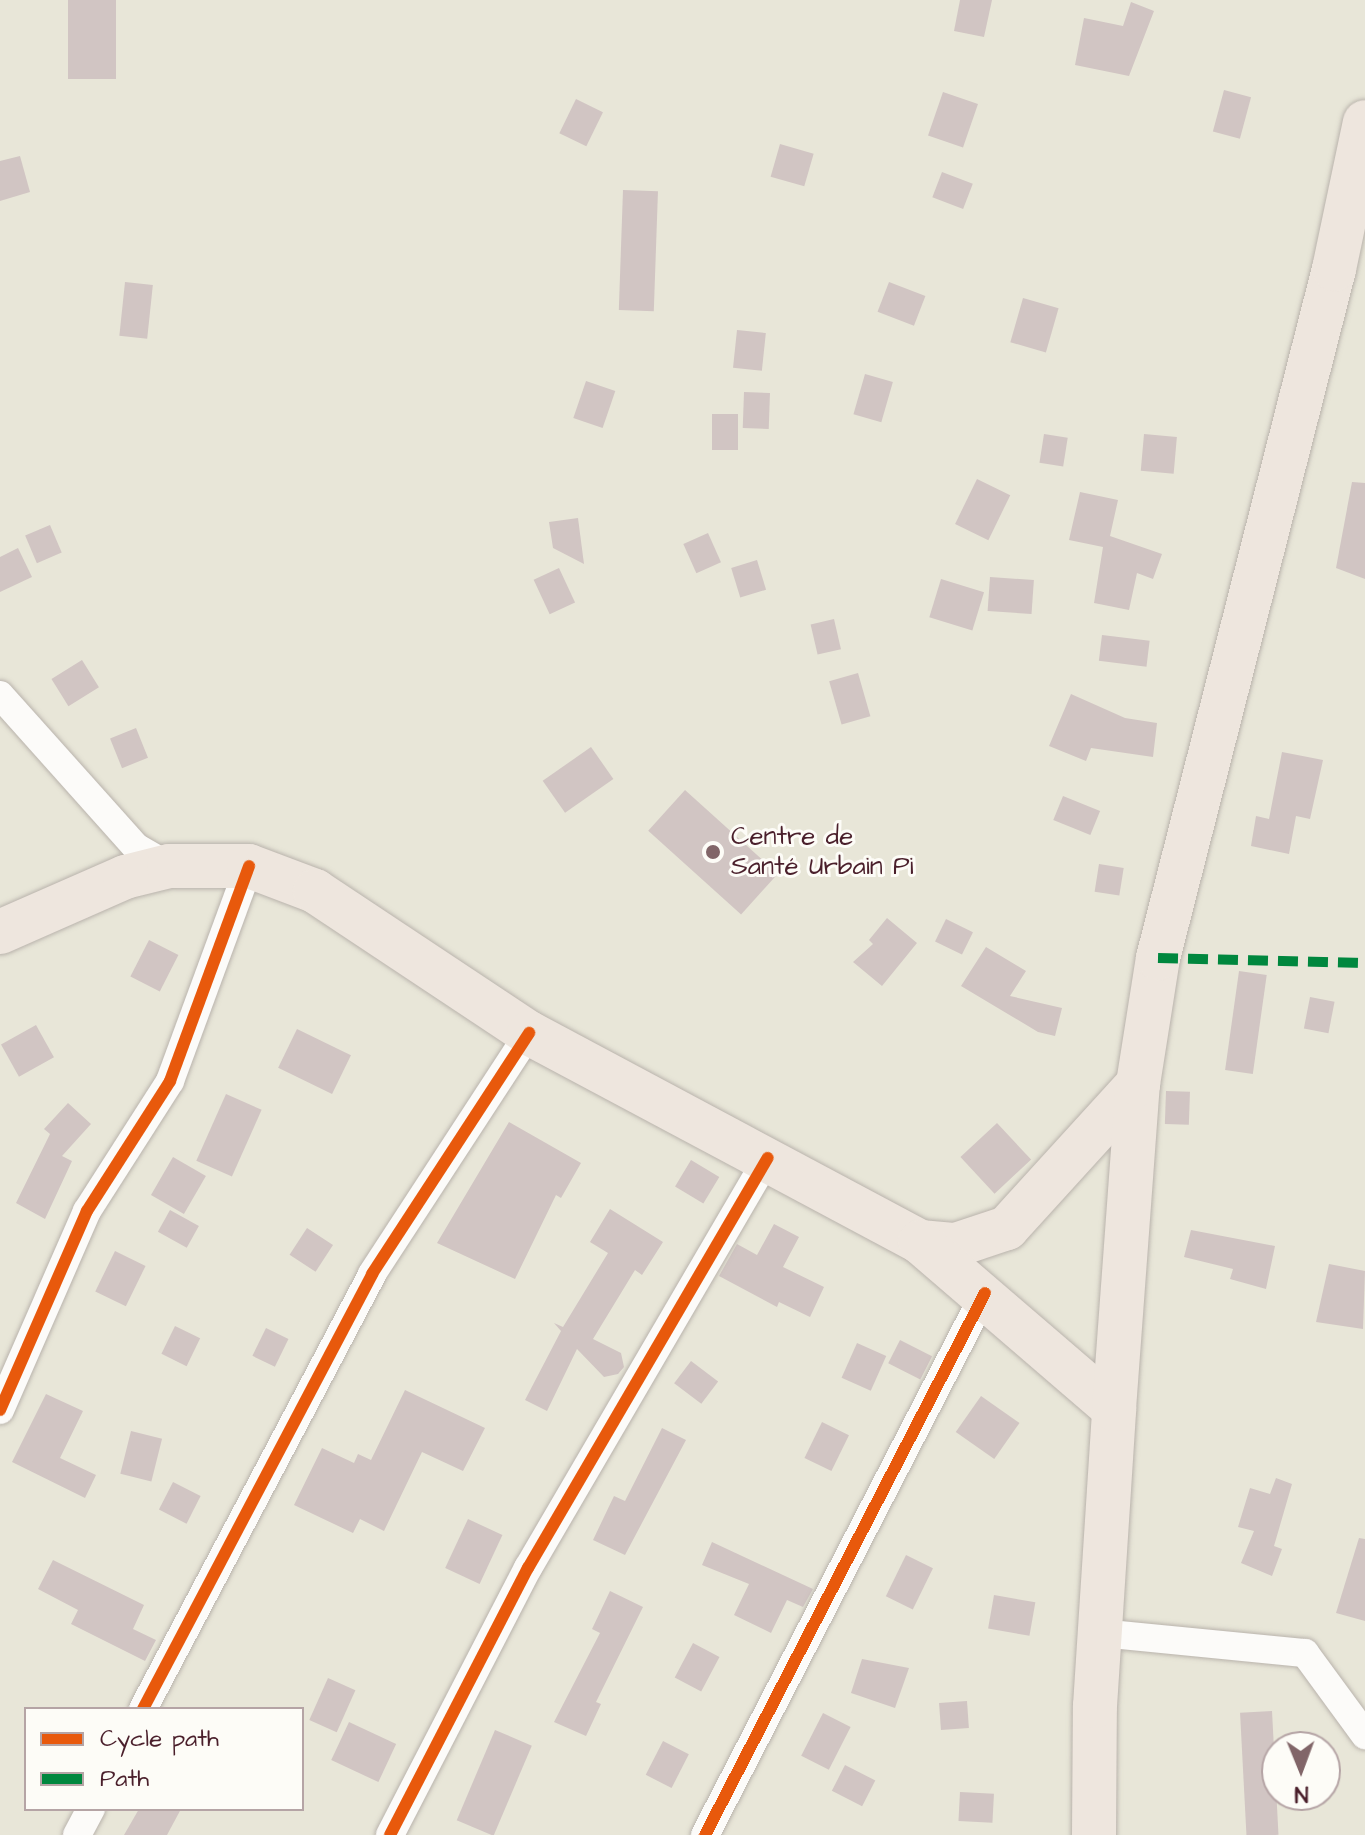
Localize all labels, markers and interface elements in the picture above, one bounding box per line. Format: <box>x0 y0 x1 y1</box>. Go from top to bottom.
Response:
place label: Centre de Santé Urbain Pi <box>731 821 914 882</box>
marker: Centre de Santé Urbain Pi <box>702 841 724 863</box>
legend <box>24 1707 304 1811</box>
text: Cycle path <box>100 1722 219 1756</box>
north arrow <box>1261 1731 1341 1811</box>
text: Path <box>100 1762 149 1796</box>
text: N <box>1294 1778 1309 1809</box>

